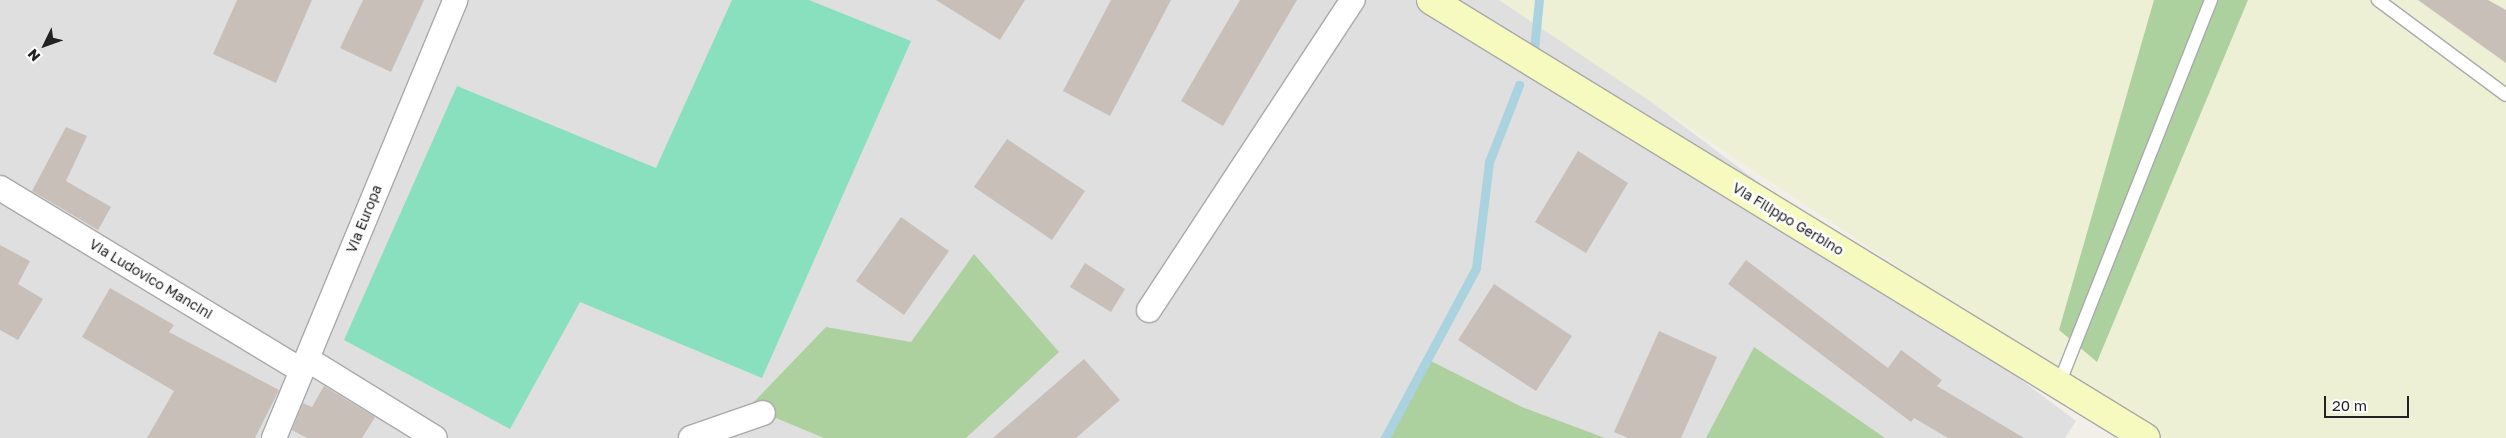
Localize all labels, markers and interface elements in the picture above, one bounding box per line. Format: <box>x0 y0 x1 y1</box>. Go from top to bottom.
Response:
north arrow <box>20 20 70 70</box>
text: N <box>24 46 43 65</box>
street label: Via Filippo Gerbino <box>1729 179 1847 259</box>
street label: Via Europa <box>343 183 385 255</box>
street label: Via Ludovico Mancini <box>86 236 216 322</box>
scale bar <box>2326 386 2411 418</box>
text: 20 m <box>2332 396 2367 414</box>

